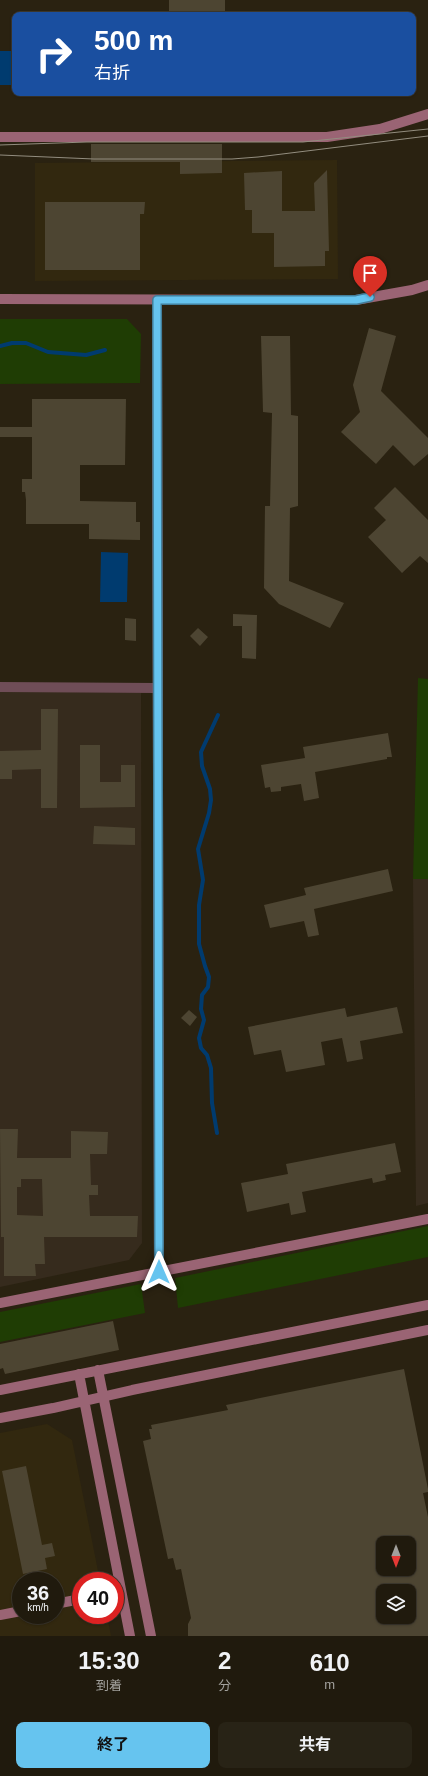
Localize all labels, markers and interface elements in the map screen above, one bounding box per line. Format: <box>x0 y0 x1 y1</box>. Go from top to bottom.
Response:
text: 500 m <box>94 25 173 56</box>
icon: right <box>28 28 80 80</box>
text: 右折 <box>94 63 130 83</box>
pin <box>353 256 387 297</box>
icon: arrive <box>359 262 381 284</box>
position arrow <box>138 1251 180 1293</box>
north arrow <box>376 1536 416 1576</box>
map controls <box>376 1536 416 1624</box>
speed limit sign: 40 <box>72 1572 124 1624</box>
text: 36 <box>27 1582 49 1604</box>
button: layers <box>376 1584 416 1624</box>
text: km/h <box>27 1602 49 1613</box>
text: 15:30 <box>78 1647 140 1674</box>
text: 2 <box>218 1647 231 1674</box>
text: 610 <box>310 1649 350 1676</box>
text: m <box>324 1677 335 1692</box>
text: 到着 <box>96 1678 122 1693</box>
text: 分 <box>218 1678 231 1693</box>
button: 終了 <box>16 1722 210 1768</box>
button: 共有 <box>218 1722 412 1768</box>

